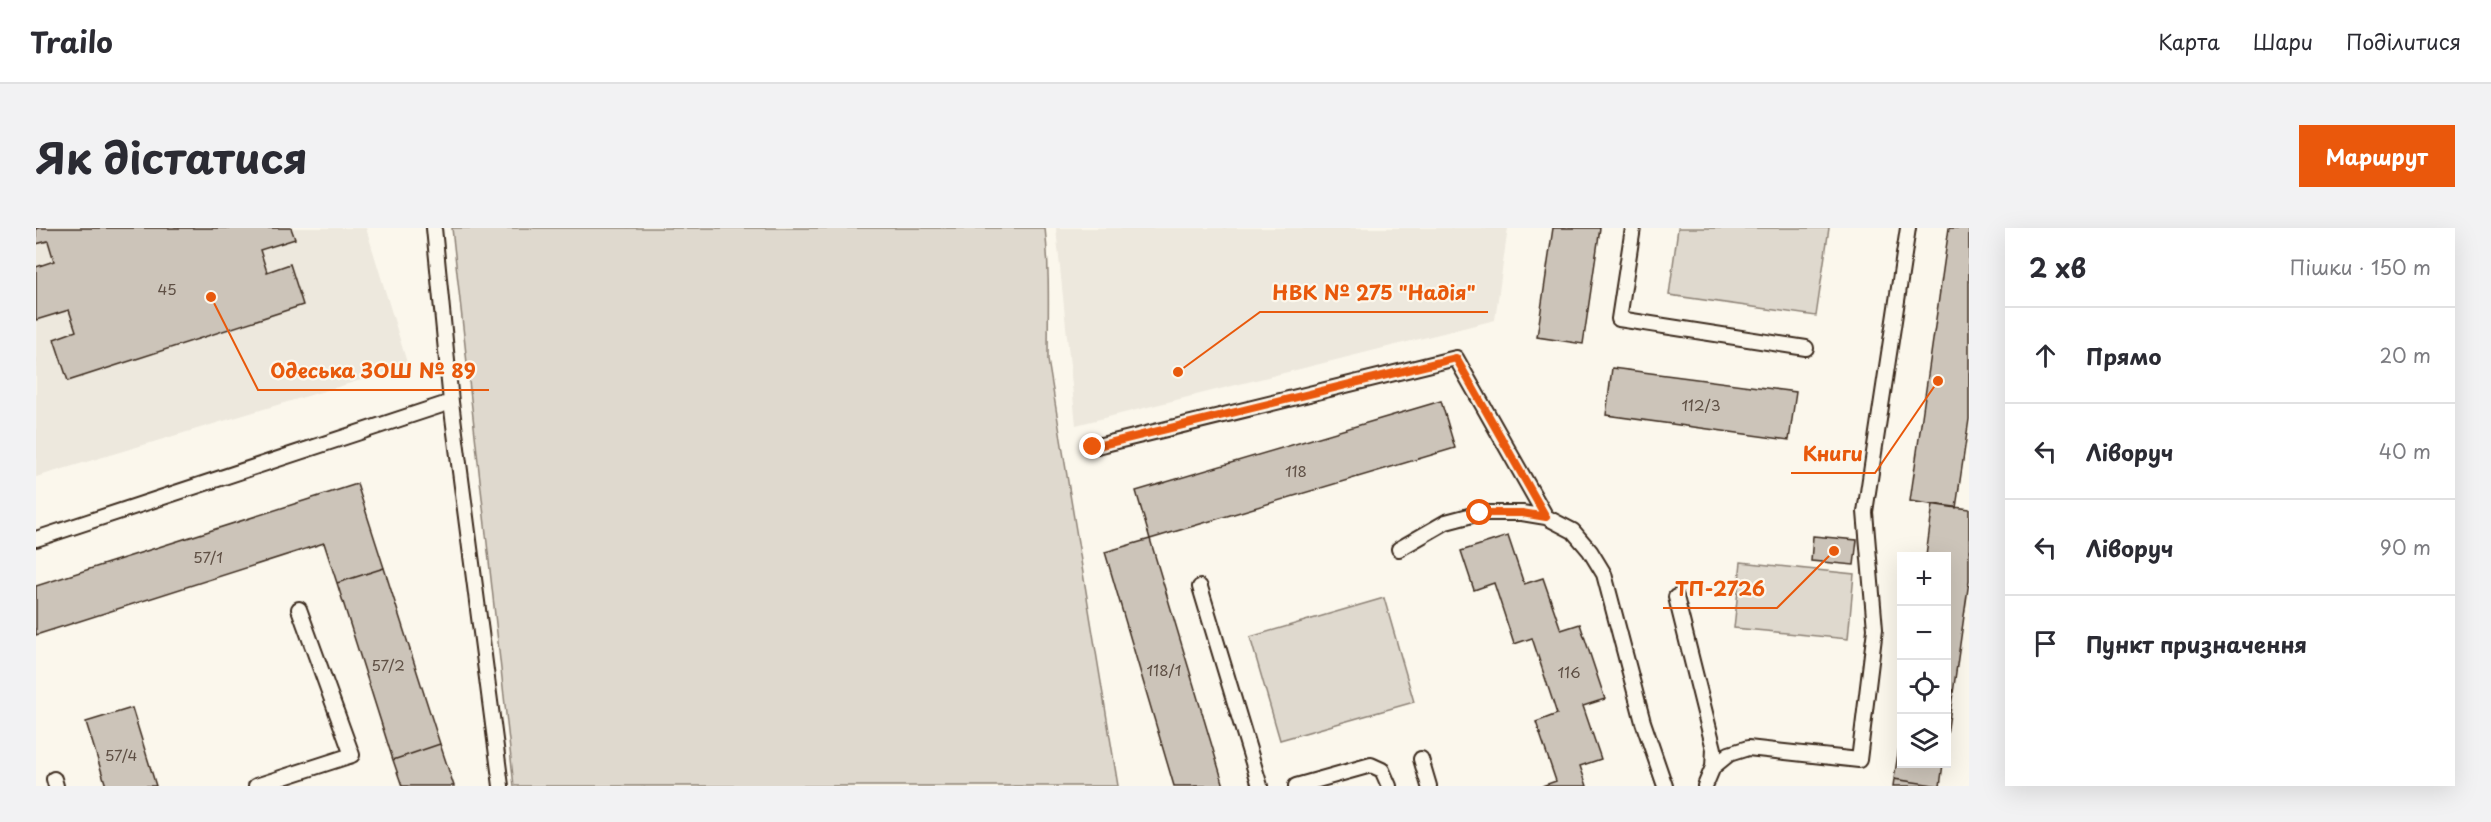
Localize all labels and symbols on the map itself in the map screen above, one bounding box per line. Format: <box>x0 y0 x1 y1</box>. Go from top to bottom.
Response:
callout: НВК № 275 "Надія" <box>1260 274 1488 312</box>
house number: 45 <box>157 277 177 300</box>
text: НВК № 275 "Надія" <box>1272 277 1476 307</box>
callout: Одеська ЗОШ № 89 <box>258 352 489 390</box>
text: Одеська ЗОШ № 89 <box>270 355 476 385</box>
house number: 112/3 <box>1681 393 1721 416</box>
route end <box>1079 433 1105 459</box>
callout: Книги <box>1791 435 1875 473</box>
text: Книги <box>1803 438 1863 468</box>
house number: 118 <box>1285 459 1307 482</box>
route start <box>1466 499 1492 525</box>
house number: 57/1 <box>193 545 223 568</box>
callout: ТП-2726 <box>1663 570 1777 608</box>
text: ТП-2726 <box>1675 573 1765 603</box>
house number: 57/2 <box>371 653 405 676</box>
house number: 118/1 <box>1147 658 1181 681</box>
house number: 116 <box>1557 660 1581 683</box>
house number: 57/4 <box>105 743 137 766</box>

